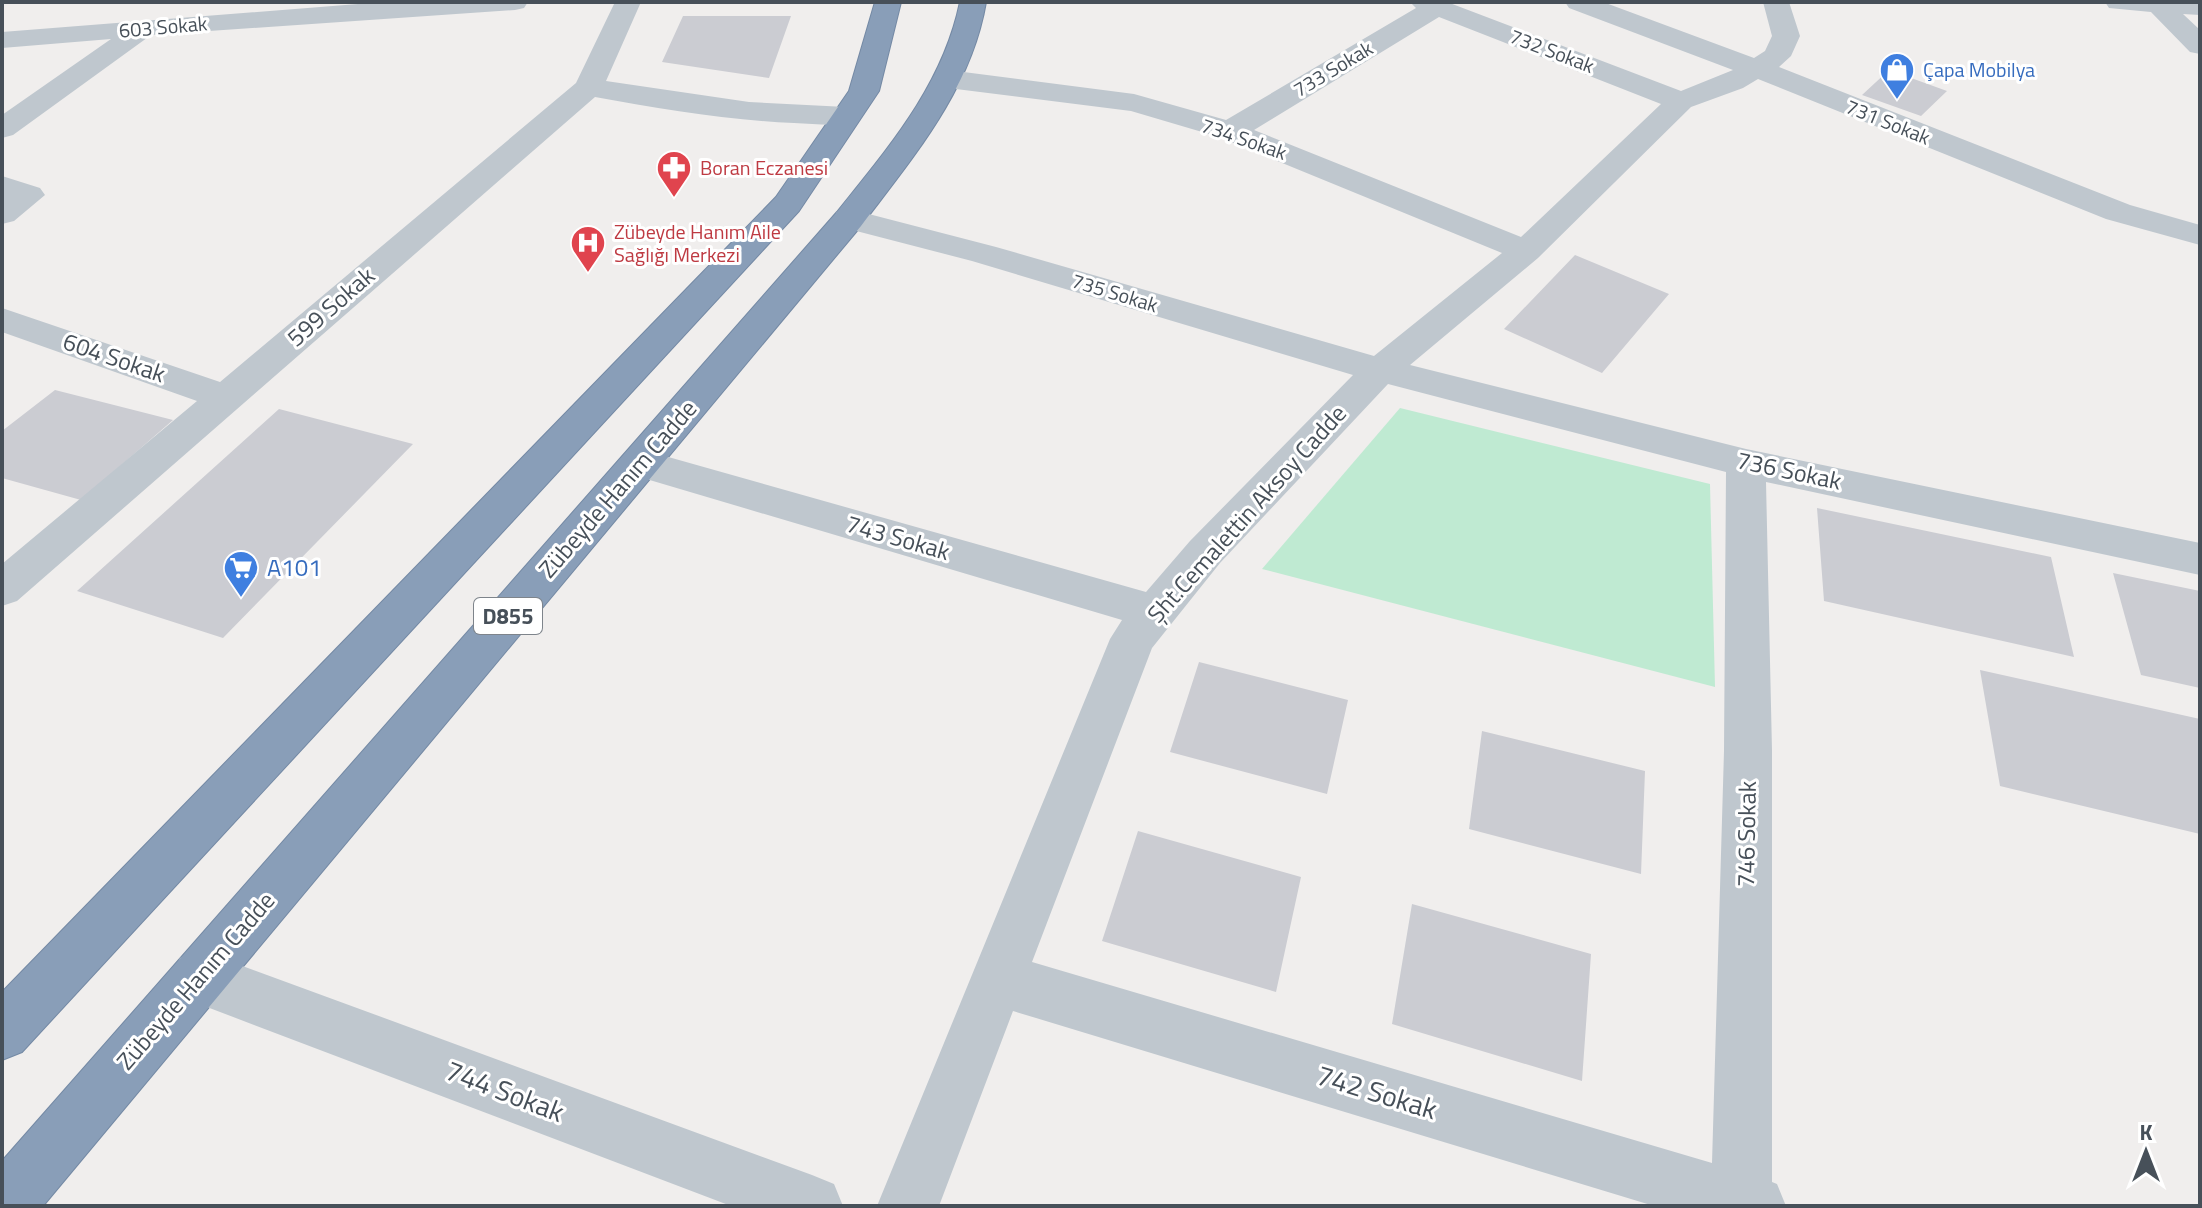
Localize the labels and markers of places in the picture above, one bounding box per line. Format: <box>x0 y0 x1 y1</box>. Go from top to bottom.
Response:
shop icon: Çapa Mobilya <box>1878 51 1916 101</box>
place label: Çapa Mobilya <box>1923 54 2035 85</box>
pharmacy icon: Boran Eczanesi <box>655 149 693 199</box>
place label: Boran Eczanesi <box>700 152 828 183</box>
place label: Zübeyde Hanım Aile Sağlığı Merkezi <box>614 216 781 270</box>
hospital icon: Zübeyde Hanım Aile Sağlığı Merkezi <box>569 224 607 274</box>
supermarket icon: A101 <box>222 549 260 599</box>
place label: A101 <box>267 549 322 585</box>

